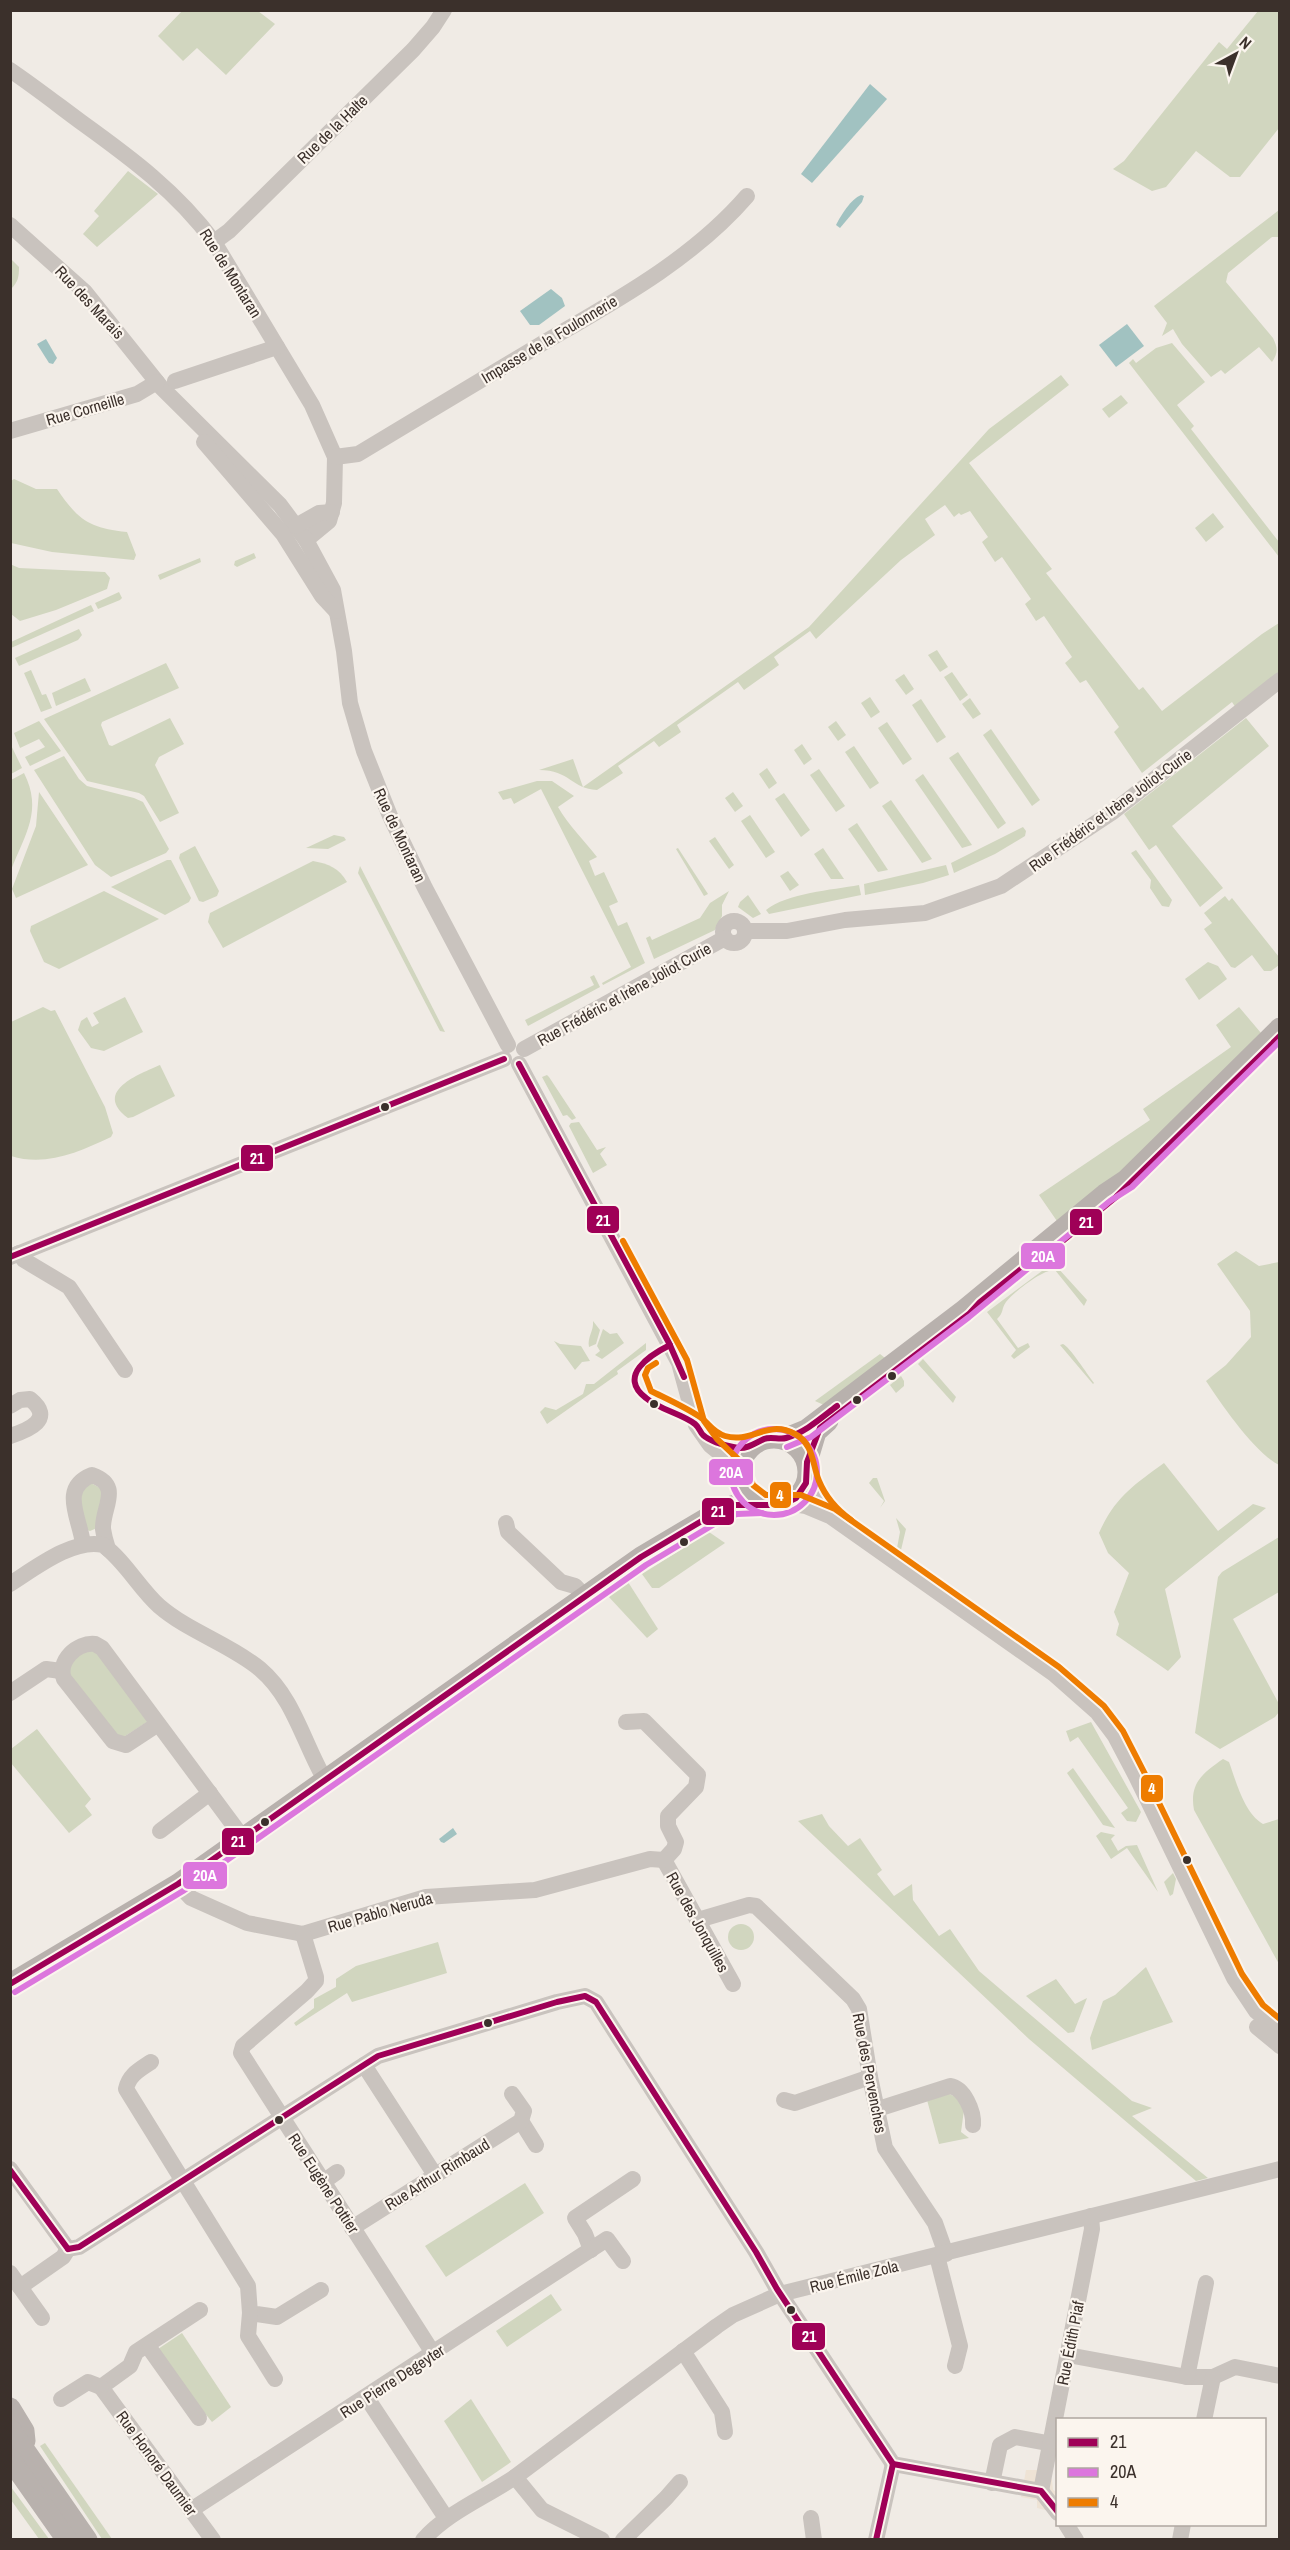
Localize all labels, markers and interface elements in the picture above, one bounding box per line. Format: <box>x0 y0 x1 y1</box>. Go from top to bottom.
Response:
north arrow <box>1206 24 1266 84</box>
text: N <box>1235 31 1257 54</box>
street label: Rue de la Halte <box>292 90 372 168</box>
street label: Rue de Montaran <box>195 224 267 322</box>
street label: Rue des Marais <box>50 261 130 343</box>
street label: Impasse de la Foulonnerie <box>477 290 621 388</box>
street label: Rue Corneille <box>43 387 127 431</box>
street label: Rue Frédéric et Irène Joliot-Curie <box>1024 743 1196 877</box>
street label: Rue de Montaran <box>369 784 431 886</box>
street label: Rue Frédéric et Irène Joliot Curie <box>533 937 715 1051</box>
unlabelled marker <box>379 1101 391 1113</box>
line badge: 21 <box>240 1144 274 1172</box>
text: 21 <box>250 1147 265 1169</box>
line badge: 21 <box>586 1205 620 1234</box>
line badge: 21 <box>1069 1208 1103 1236</box>
text: 21 <box>596 1209 611 1231</box>
text: 21 <box>1079 1211 1094 1233</box>
line badge: 20A <box>1020 1242 1066 1270</box>
text: 20A <box>1031 1245 1056 1267</box>
unlabelled marker <box>886 1370 898 1382</box>
unlabelled marker <box>851 1394 863 1406</box>
unlabelled marker <box>648 1398 660 1410</box>
line badge: 20A <box>708 1458 754 1486</box>
text: 20A <box>719 1461 744 1483</box>
line badge: 4 <box>769 1481 792 1509</box>
text: 4 <box>776 1484 784 1506</box>
line badge: 21 <box>701 1497 735 1526</box>
text: 21 <box>711 1500 726 1522</box>
unlabelled marker <box>678 1536 690 1548</box>
line badge: 4 <box>1140 1774 1164 1803</box>
text: 4 <box>1148 1777 1156 1799</box>
unlabelled marker <box>259 1816 271 1828</box>
line badge: 21 <box>221 1827 255 1856</box>
text: 21 <box>231 1830 246 1852</box>
unlabelled marker <box>1181 1854 1193 1866</box>
line badge: 20A <box>182 1861 228 1890</box>
text: 20A <box>193 1864 218 1886</box>
street label: Rue des Jonquilles <box>661 1868 735 1976</box>
street label: Rue Pablo Neruda <box>325 1886 436 1937</box>
street label: Rue des Pervenches <box>848 2011 892 2135</box>
unlabelled marker <box>482 2017 494 2029</box>
unlabelled marker <box>273 2114 285 2126</box>
street label: Rue Eugène Pottier <box>283 2129 365 2238</box>
street label: Rue Arthur Rimbaud <box>380 2133 494 2215</box>
street label: Rue Émile Zola <box>807 2254 901 2298</box>
street label: Rue Édith Piaf <box>1051 2299 1089 2387</box>
unlabelled marker <box>785 2304 797 2316</box>
line badge: 21 <box>791 2322 826 2351</box>
text: 21 <box>802 2325 817 2347</box>
street label: Rue Pierre Degeyter <box>336 2339 449 2423</box>
street label: Rue Honoré Daumier <box>111 2406 203 2520</box>
legend <box>1056 2418 1266 2526</box>
text: 21 <box>1110 2429 1127 2454</box>
text: 20A <box>1110 2459 1136 2484</box>
text: 4 <box>1110 2489 1118 2514</box>

